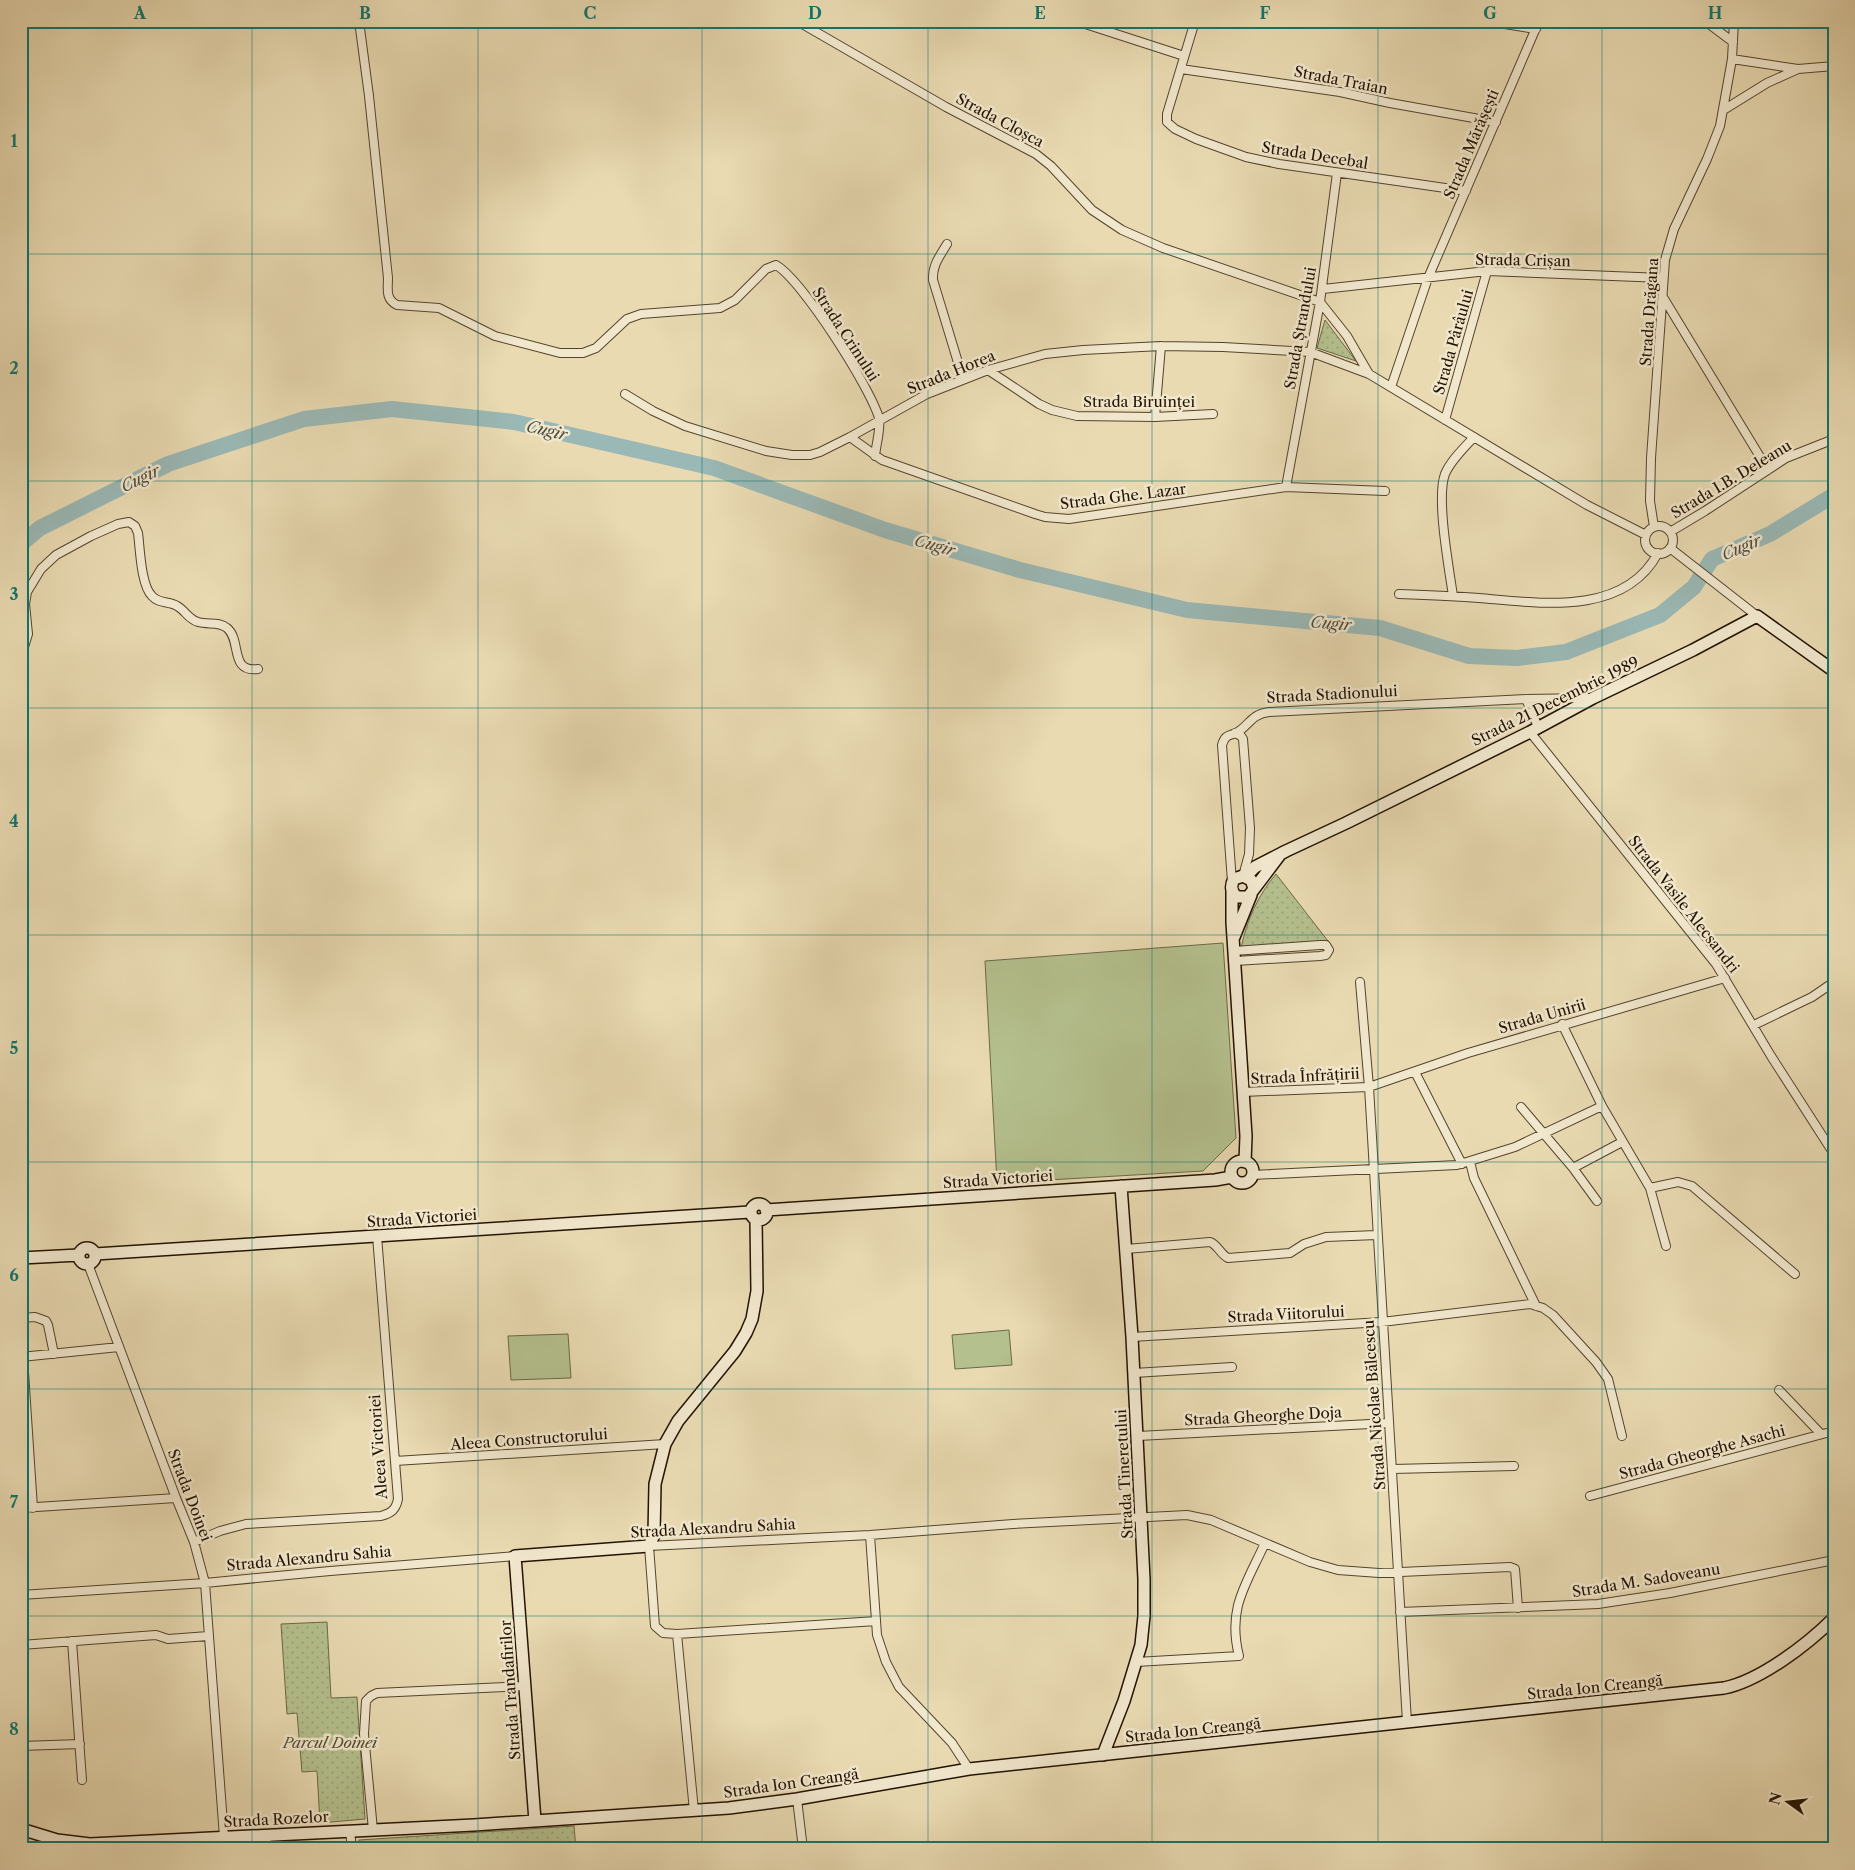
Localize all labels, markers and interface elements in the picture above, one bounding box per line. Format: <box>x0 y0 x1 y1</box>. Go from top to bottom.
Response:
text: A <box>133 3 147 23</box>
text: B <box>359 3 371 23</box>
text: C <box>584 3 596 23</box>
text: D <box>808 3 822 23</box>
text: E <box>1034 3 1046 23</box>
text: F <box>1260 3 1271 23</box>
text: G <box>1483 3 1497 23</box>
text: H <box>1708 3 1722 23</box>
street label: Strada Traian <box>1292 62 1390 99</box>
street label: Strada Mărășești <box>1439 86 1503 202</box>
street label: Strada Cloșca <box>953 89 1047 151</box>
text: 1 <box>10 131 18 151</box>
street label: Strada Decebal <box>1260 137 1370 173</box>
street label: Strada Crișan <box>1475 250 1572 270</box>
street label: Strada Drăgana <box>1636 257 1662 367</box>
street label: Strada Ștrandului <box>1280 265 1320 391</box>
street label: Strada Crinului <box>808 283 884 385</box>
street label: Strada Pârâului <box>1429 287 1477 397</box>
street label: Strada Horea <box>904 346 998 398</box>
text: 2 <box>9 358 19 378</box>
street label: Strada Biruinței <box>1083 392 1195 411</box>
water label: Cugir <box>525 416 571 445</box>
street label: Strada I.B. Deleanu <box>1667 436 1795 522</box>
water label: Cugir <box>117 459 164 496</box>
street label: Strada Ghe. Lazar <box>1059 479 1188 513</box>
water label: Cugir <box>1718 529 1765 564</box>
water label: Cugir <box>912 530 959 561</box>
text: 3 <box>9 584 19 604</box>
water label: Cugir <box>1310 611 1354 635</box>
street label: Strada 21 Decembrie 1989 <box>1468 652 1642 750</box>
street label: Strada Stadionului <box>1266 681 1398 707</box>
text: 4 <box>9 811 19 831</box>
street label: Strada Vasile Alecsandri <box>1624 832 1744 977</box>
street label: Strada Unirii <box>1496 994 1588 1038</box>
text: 5 <box>10 1038 19 1058</box>
street label: Strada Înfrățirii <box>1250 1064 1360 1088</box>
street label: Strada Victoriei <box>942 1166 1054 1192</box>
street label: Strada Victoriei <box>366 1205 478 1231</box>
text: 6 <box>9 1265 19 1285</box>
street label: Strada Viitorului <box>1227 1301 1345 1327</box>
street label: Strada Nicolae Bălcescu <box>1359 1319 1389 1491</box>
street label: Aleea Victoriei <box>365 1393 391 1501</box>
street label: Strada Gheorghe Doja <box>1184 1402 1342 1430</box>
street label: Strada Tineretului <box>1111 1408 1137 1539</box>
street label: Strada Gheorghe Asachi <box>1617 1421 1788 1483</box>
street label: Aleea Constructorului <box>449 1424 609 1454</box>
street label: Strada Doinei <box>164 1446 217 1544</box>
text: 7 <box>10 1492 19 1512</box>
street label: Strada Alexandru Sahia <box>630 1514 796 1542</box>
street label: Strada Alexandru Sahia <box>226 1541 392 1575</box>
street label: Strada M. Sadoveanu <box>1571 1559 1721 1601</box>
street label: Strada Trandafirilor <box>496 1619 524 1761</box>
street label: Strada Ion Creangă <box>1526 1670 1664 1704</box>
street label: Strada Ion Creangă <box>1124 1713 1262 1747</box>
text: 8 <box>9 1719 19 1739</box>
park label: Parcul Doinei <box>282 1733 378 1752</box>
street label: Strada Ion Creangă <box>722 1764 860 1802</box>
north arrow <box>1762 1778 1812 1828</box>
text: N <box>1765 1790 1786 1807</box>
street label: Strada Rozelor <box>223 1807 330 1831</box>

